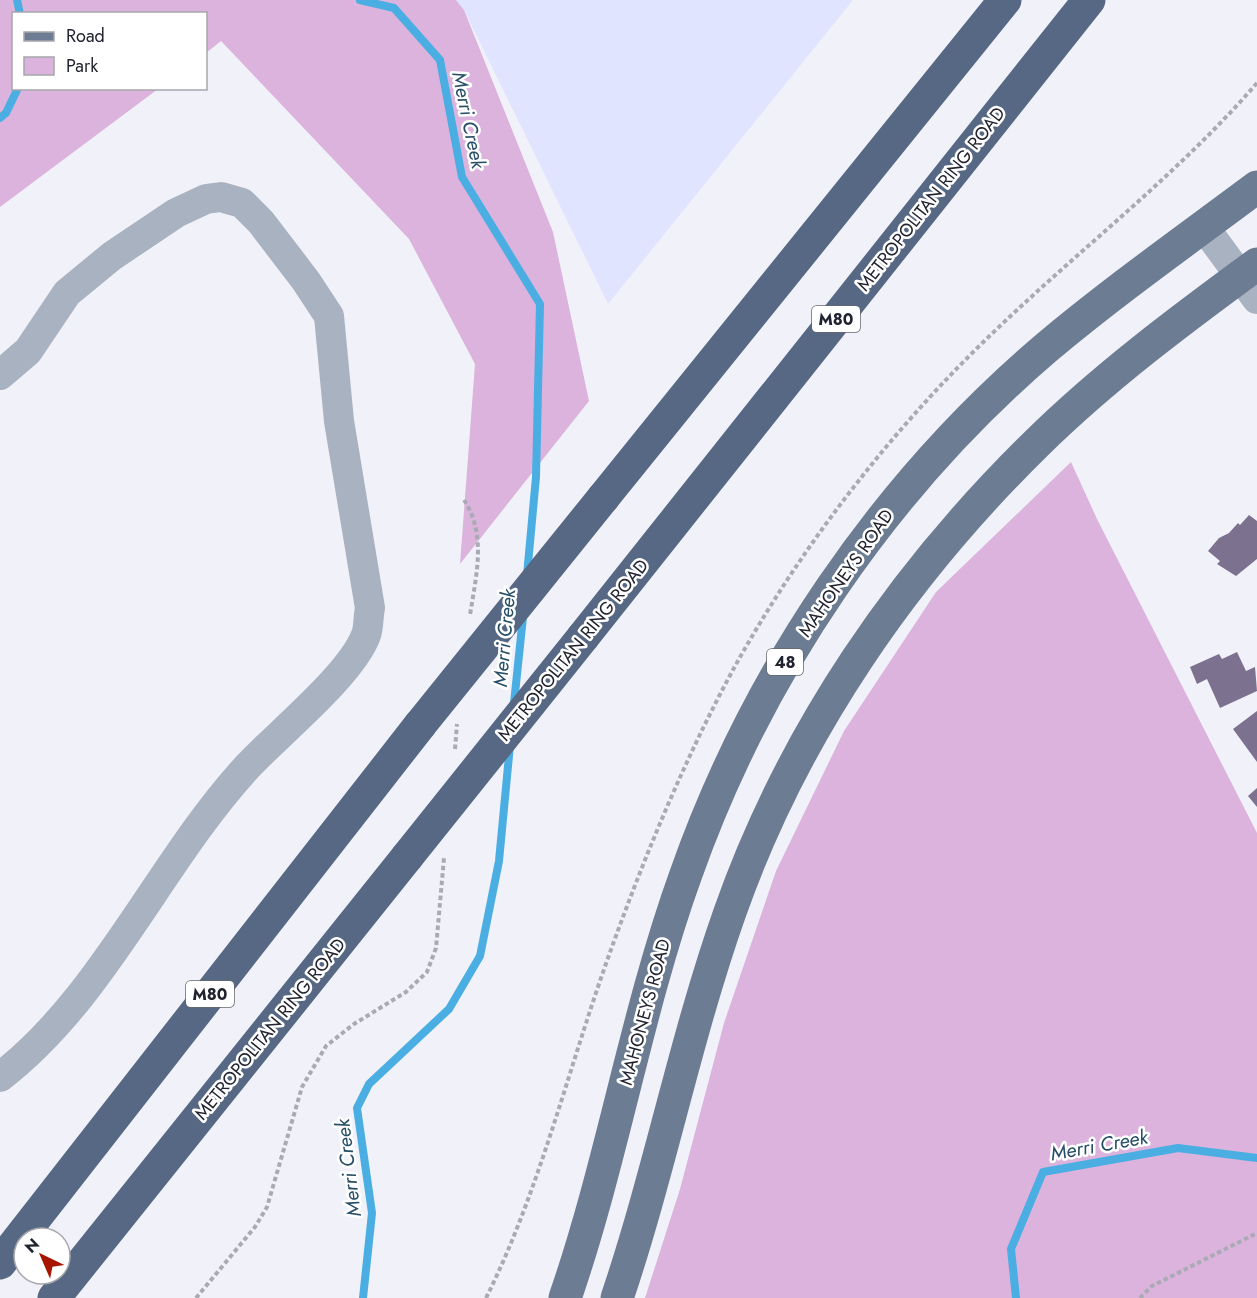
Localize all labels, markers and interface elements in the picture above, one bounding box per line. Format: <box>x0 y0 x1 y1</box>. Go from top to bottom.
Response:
legend <box>12 12 207 90</box>
text: Road <box>66 23 105 49</box>
text: Park <box>66 53 98 79</box>
water label: Merri Creek <box>444 69 493 173</box>
street label: METROPOLITAN RING ROAD <box>851 101 1011 297</box>
road number: M80 <box>812 306 860 332</box>
street label: MAHONEYS ROAD <box>792 504 900 642</box>
street label: METROPOLITAN RING ROAD <box>491 554 655 746</box>
water label: Merri Creek <box>486 586 523 688</box>
road number: 48 <box>767 649 803 675</box>
street label: METROPOLITAN RING ROAD <box>188 933 352 1125</box>
street label: MAHONEYS ROAD <box>613 936 677 1088</box>
road number: M80 <box>186 981 234 1007</box>
water label: Merri Creek <box>328 1116 369 1218</box>
water label: Merri Creek <box>1048 1122 1151 1168</box>
north arrow <box>12 1226 72 1286</box>
text: N <box>19 1233 44 1258</box>

